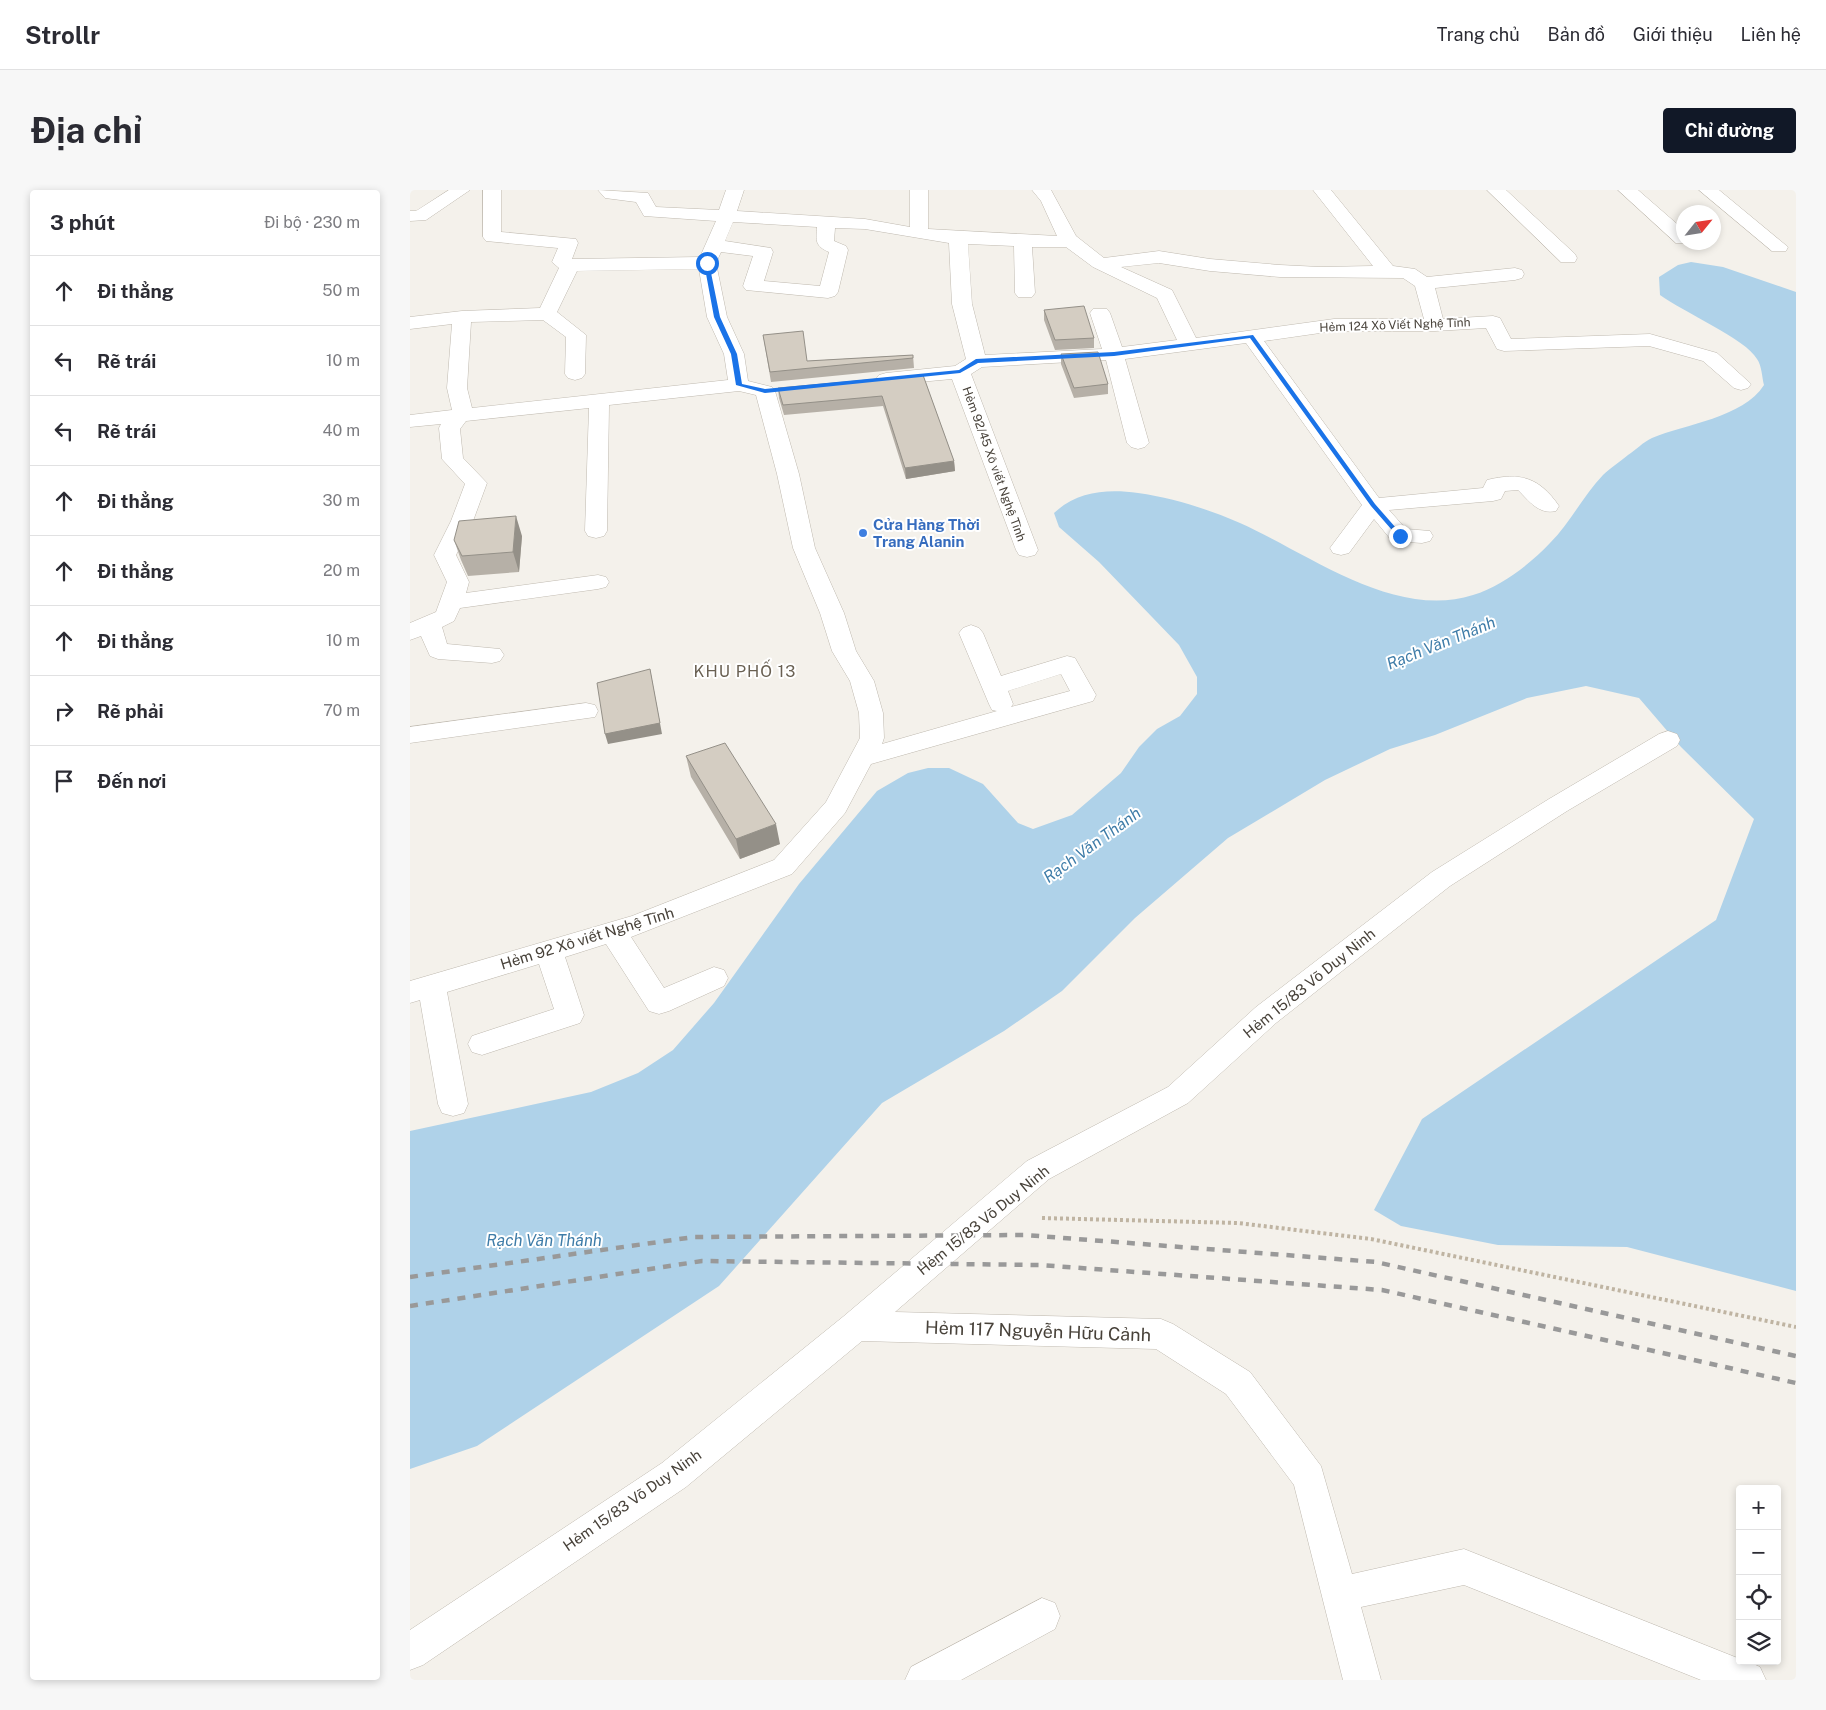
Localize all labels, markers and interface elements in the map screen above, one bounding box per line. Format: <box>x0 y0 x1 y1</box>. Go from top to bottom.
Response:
text: Strollr <box>25 21 100 49</box>
text: Trang chủ <box>1437 24 1520 45</box>
text: Bản đồ <box>1548 24 1605 45</box>
text: Giới thiệu <box>1633 24 1713 45</box>
text: Liên hệ <box>1741 24 1801 45</box>
button: Chỉ đường <box>1663 108 1796 153</box>
text: Địa chỉ <box>30 110 142 151</box>
north arrow <box>1676 205 1721 250</box>
text: 3 phút <box>50 210 115 235</box>
text: Đi bộ · 230 m <box>264 213 360 232</box>
route start <box>696 252 719 275</box>
icon: ahead <box>50 277 78 305</box>
text: Đi thẳng <box>97 280 174 302</box>
text: 50 m <box>322 281 360 300</box>
street label: Hẻm 124 Xô Viết Nghệ Tĩnh <box>1319 315 1471 335</box>
icon: left <box>50 347 78 375</box>
text: Rẽ trái <box>97 350 156 372</box>
text: 10 m <box>326 351 360 370</box>
street label: Hẻm 92/45 Xô viết Nghệ Tĩnh <box>959 385 1029 543</box>
icon: left <box>50 417 78 445</box>
text: Rẽ trái <box>97 420 156 442</box>
text: 40 m <box>322 421 360 440</box>
icon: ahead <box>50 487 78 515</box>
text: Đi thẳng <box>97 490 174 512</box>
text: 30 m <box>323 491 360 510</box>
place label: Cửa Hàng Thời Trang Alanin <box>873 516 980 550</box>
route end <box>1389 525 1412 548</box>
marker: Cửa Hàng Thời Trang Alanin <box>857 527 869 539</box>
icon: ahead <box>50 557 78 585</box>
text: Đi thẳng <box>97 560 174 582</box>
text: 20 m <box>323 561 360 580</box>
water label: Rạch Văn Thánh <box>1384 613 1498 673</box>
icon: ahead <box>50 627 78 655</box>
text: Đi thẳng <box>97 630 174 652</box>
text: 10 m <box>326 631 360 650</box>
district label: KHU PHỐ 13 <box>694 659 796 681</box>
icon: right <box>50 697 78 725</box>
text: Rẽ phải <box>97 700 164 722</box>
text: 70 m <box>323 701 360 720</box>
icon: arrive <box>50 767 78 795</box>
text: Đến nơi <box>97 770 166 792</box>
water label: Rạch Văn Thánh <box>1040 803 1144 887</box>
street label: Hẻm 92 Xô viết Nghệ Tĩnh <box>498 903 676 973</box>
street label: Hẻm 15/83 Võ Duy Ninh <box>1240 925 1378 1041</box>
street label: Hẻm 15/83 Võ Duy Ninh <box>914 1162 1052 1278</box>
water label: Rạch Văn Thánh <box>486 1231 602 1250</box>
street label: Hẻm 117 Nguyễn Hữu Cảnh <box>925 1317 1151 1345</box>
street label: Hẻm 15/83 Võ Duy Ninh <box>560 1446 704 1554</box>
map controls <box>1736 1485 1781 1665</box>
button: + <box>1736 1485 1781 1530</box>
button: − <box>1736 1530 1781 1575</box>
button: locate <box>1736 1575 1781 1620</box>
button: layers <box>1736 1620 1781 1665</box>

